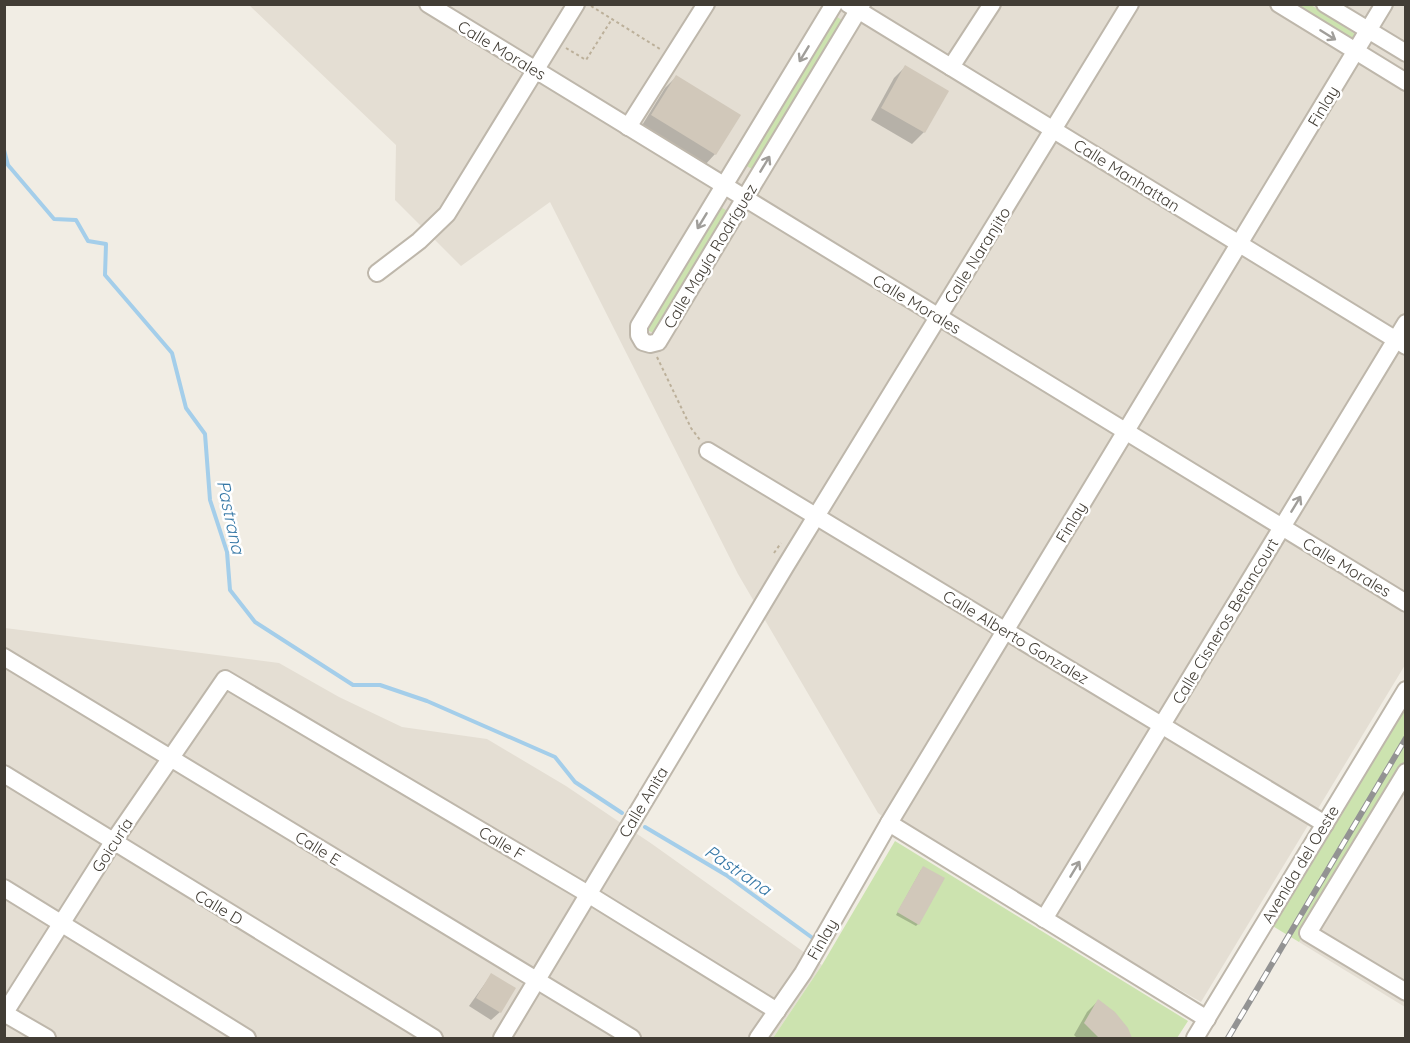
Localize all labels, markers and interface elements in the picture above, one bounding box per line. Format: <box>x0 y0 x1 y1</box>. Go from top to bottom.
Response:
street label: Calle Morales <box>454 16 550 84</box>
one-way arrow <box>1320 29 1337 42</box>
one-way arrow <box>797 46 810 63</box>
street label: Finlay <box>1303 82 1343 130</box>
street label: Calle Manhattan <box>1070 134 1184 216</box>
one-way arrow <box>760 156 772 173</box>
street label: Calle Mayía Rodríguez <box>659 180 761 332</box>
street label: Calle Naranjito <box>939 203 1015 307</box>
one-way arrow <box>696 212 708 229</box>
street label: Calle Morales <box>869 270 965 338</box>
water label: Pastrana <box>212 478 250 557</box>
one-way arrow <box>1290 496 1302 513</box>
street label: Finlay <box>1051 498 1091 546</box>
street label: Calle Morales <box>1299 533 1395 601</box>
street label: Calle Cisneros Betancourt <box>1167 534 1283 708</box>
street label: Calle Alberto Gonzalez <box>939 586 1093 688</box>
street label: Calle Anita <box>614 763 672 841</box>
street label: Avenida del Oeste <box>1257 801 1343 927</box>
street label: Goicuría <box>87 814 137 876</box>
street label: Calle F <box>476 822 528 864</box>
street label: Calle E <box>292 826 344 870</box>
water label: Pastrana <box>700 839 776 901</box>
one-way arrow <box>1069 861 1081 878</box>
street label: Calle D <box>191 885 247 929</box>
street label: Finlay <box>802 915 842 963</box>

